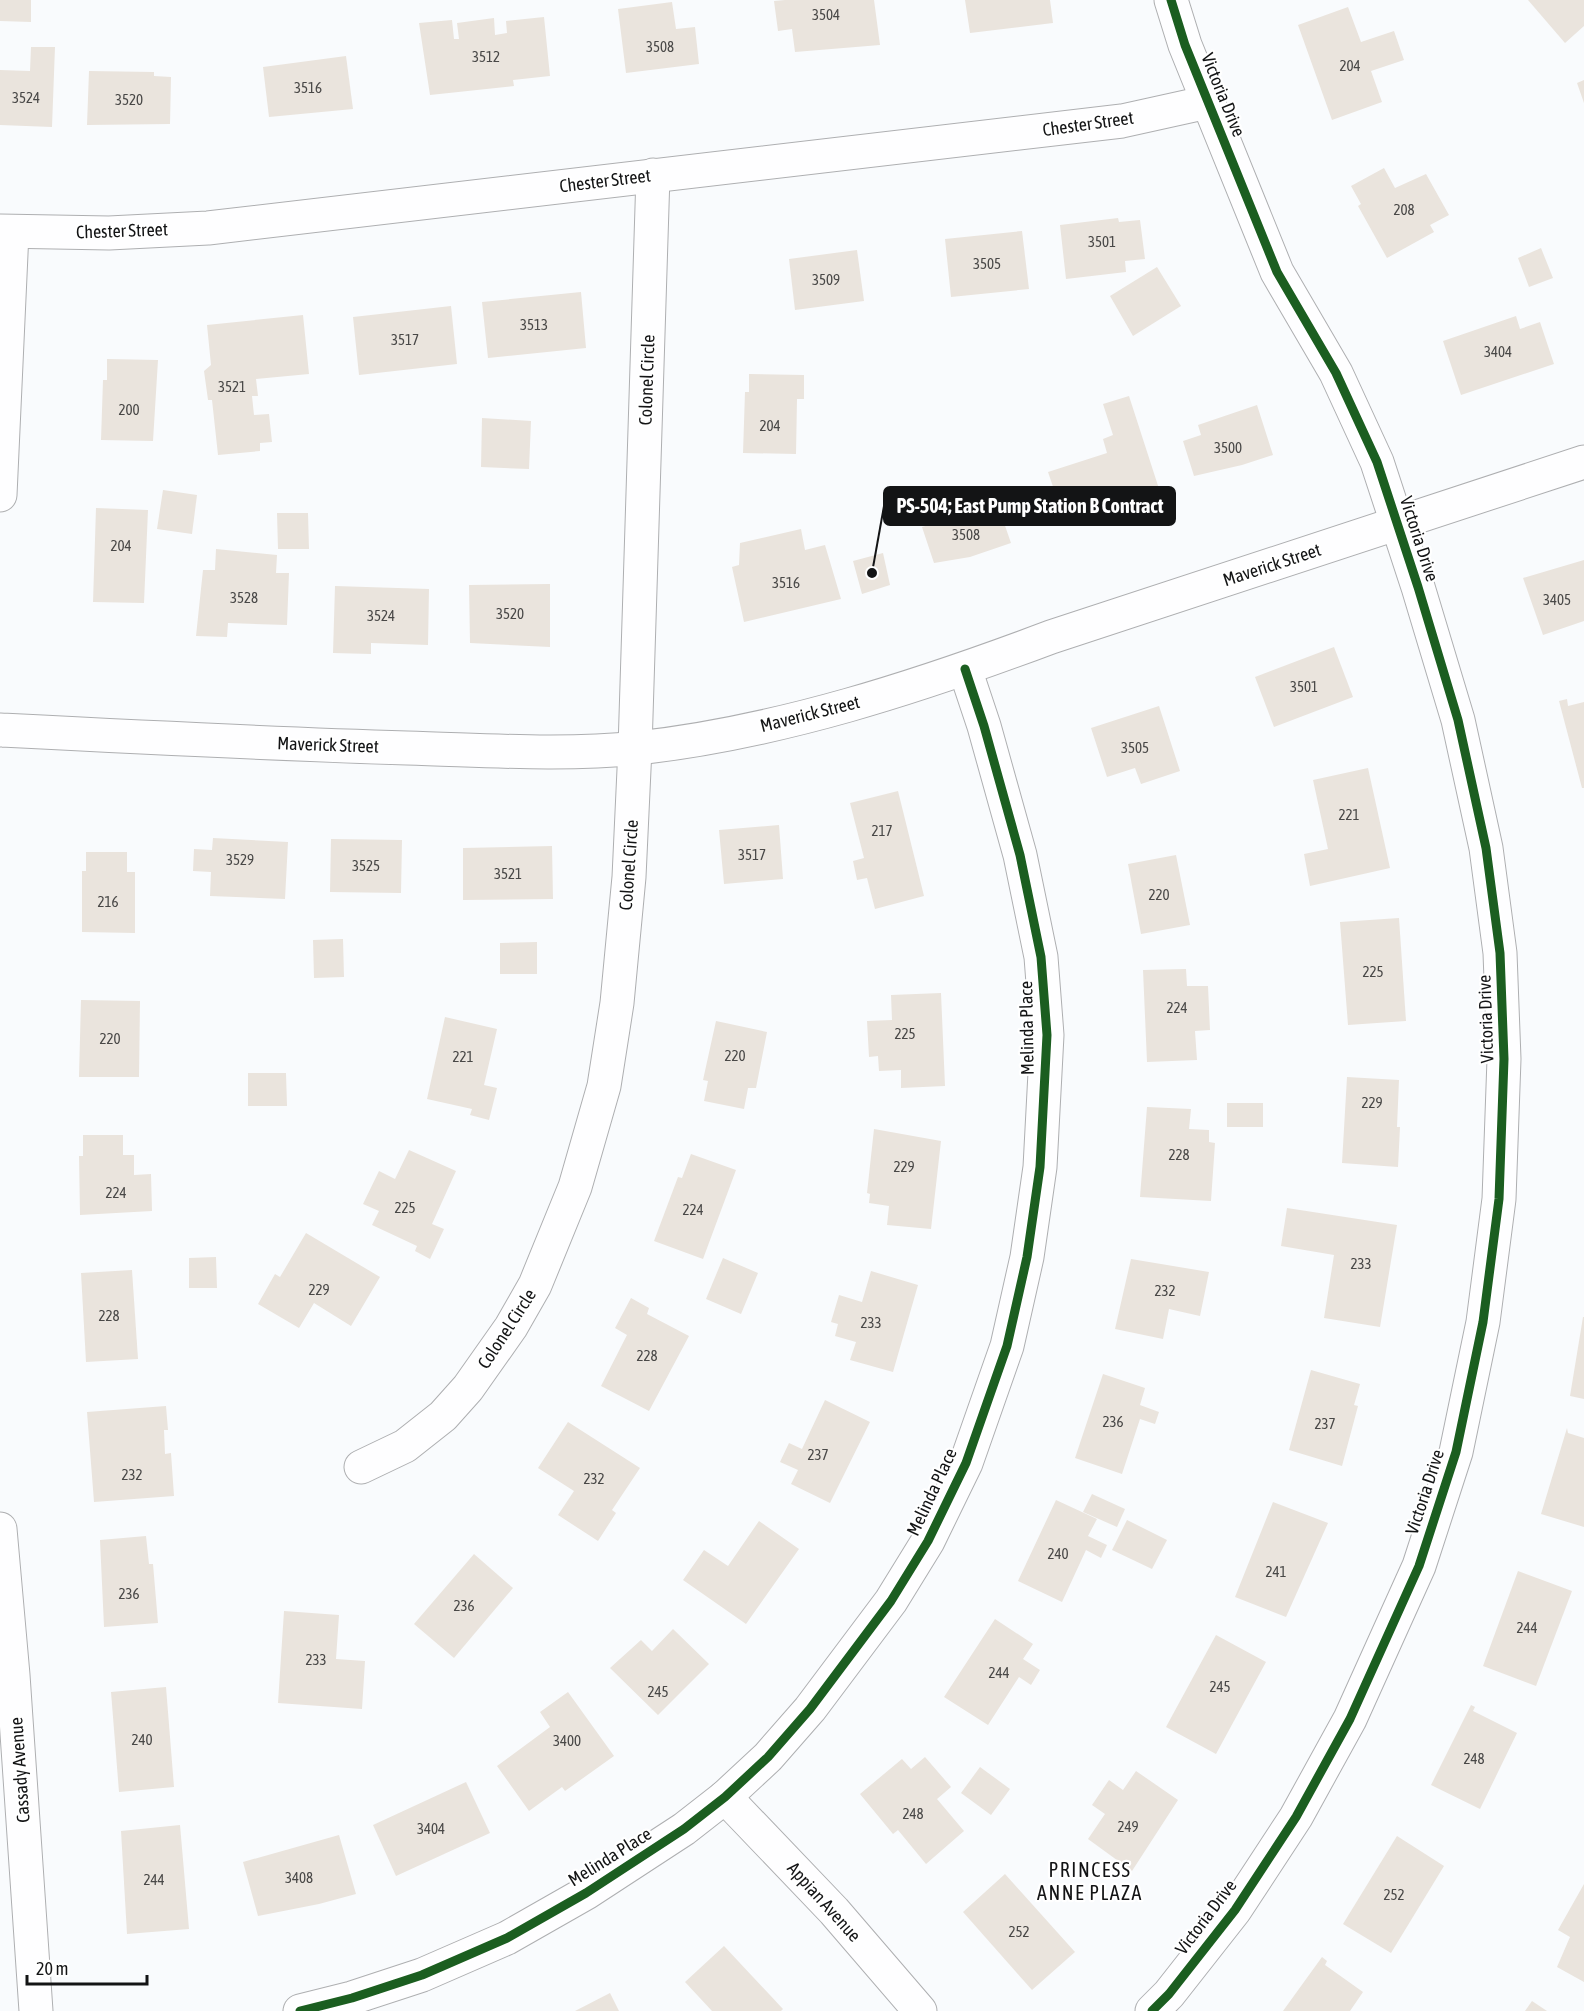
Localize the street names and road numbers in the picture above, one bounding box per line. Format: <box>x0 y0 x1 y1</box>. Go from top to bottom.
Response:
street label: Victoria Drive <box>1197 50 1250 140</box>
street label: Chester Street <box>1041 107 1135 140</box>
street label: Chester Street <box>558 164 652 197</box>
street label: Chester Street <box>76 218 168 243</box>
street label: Colonel Circle <box>634 334 659 426</box>
street label: Victoria Drive <box>1396 494 1443 584</box>
street label: Maverick Street <box>1220 539 1324 590</box>
street label: Maverick Street <box>758 691 862 736</box>
street label: Maverick Street <box>277 732 379 757</box>
street label: Colonel Circle <box>615 819 642 911</box>
street label: Victoria Drive <box>1473 975 1498 1064</box>
street label: Melinda Place <box>1015 981 1038 1075</box>
street label: Colonel Circle <box>473 1285 540 1372</box>
street label: Melinda Place <box>902 1445 961 1539</box>
street label: Victoria Drive <box>1401 1447 1448 1537</box>
street label: Cassady Avenue <box>5 1717 34 1824</box>
street label: Melinda Place <box>564 1823 655 1890</box>
street label: Appian Avenue <box>783 1858 865 1946</box>
street label: Victoria Drive <box>1171 1875 1241 1958</box>

